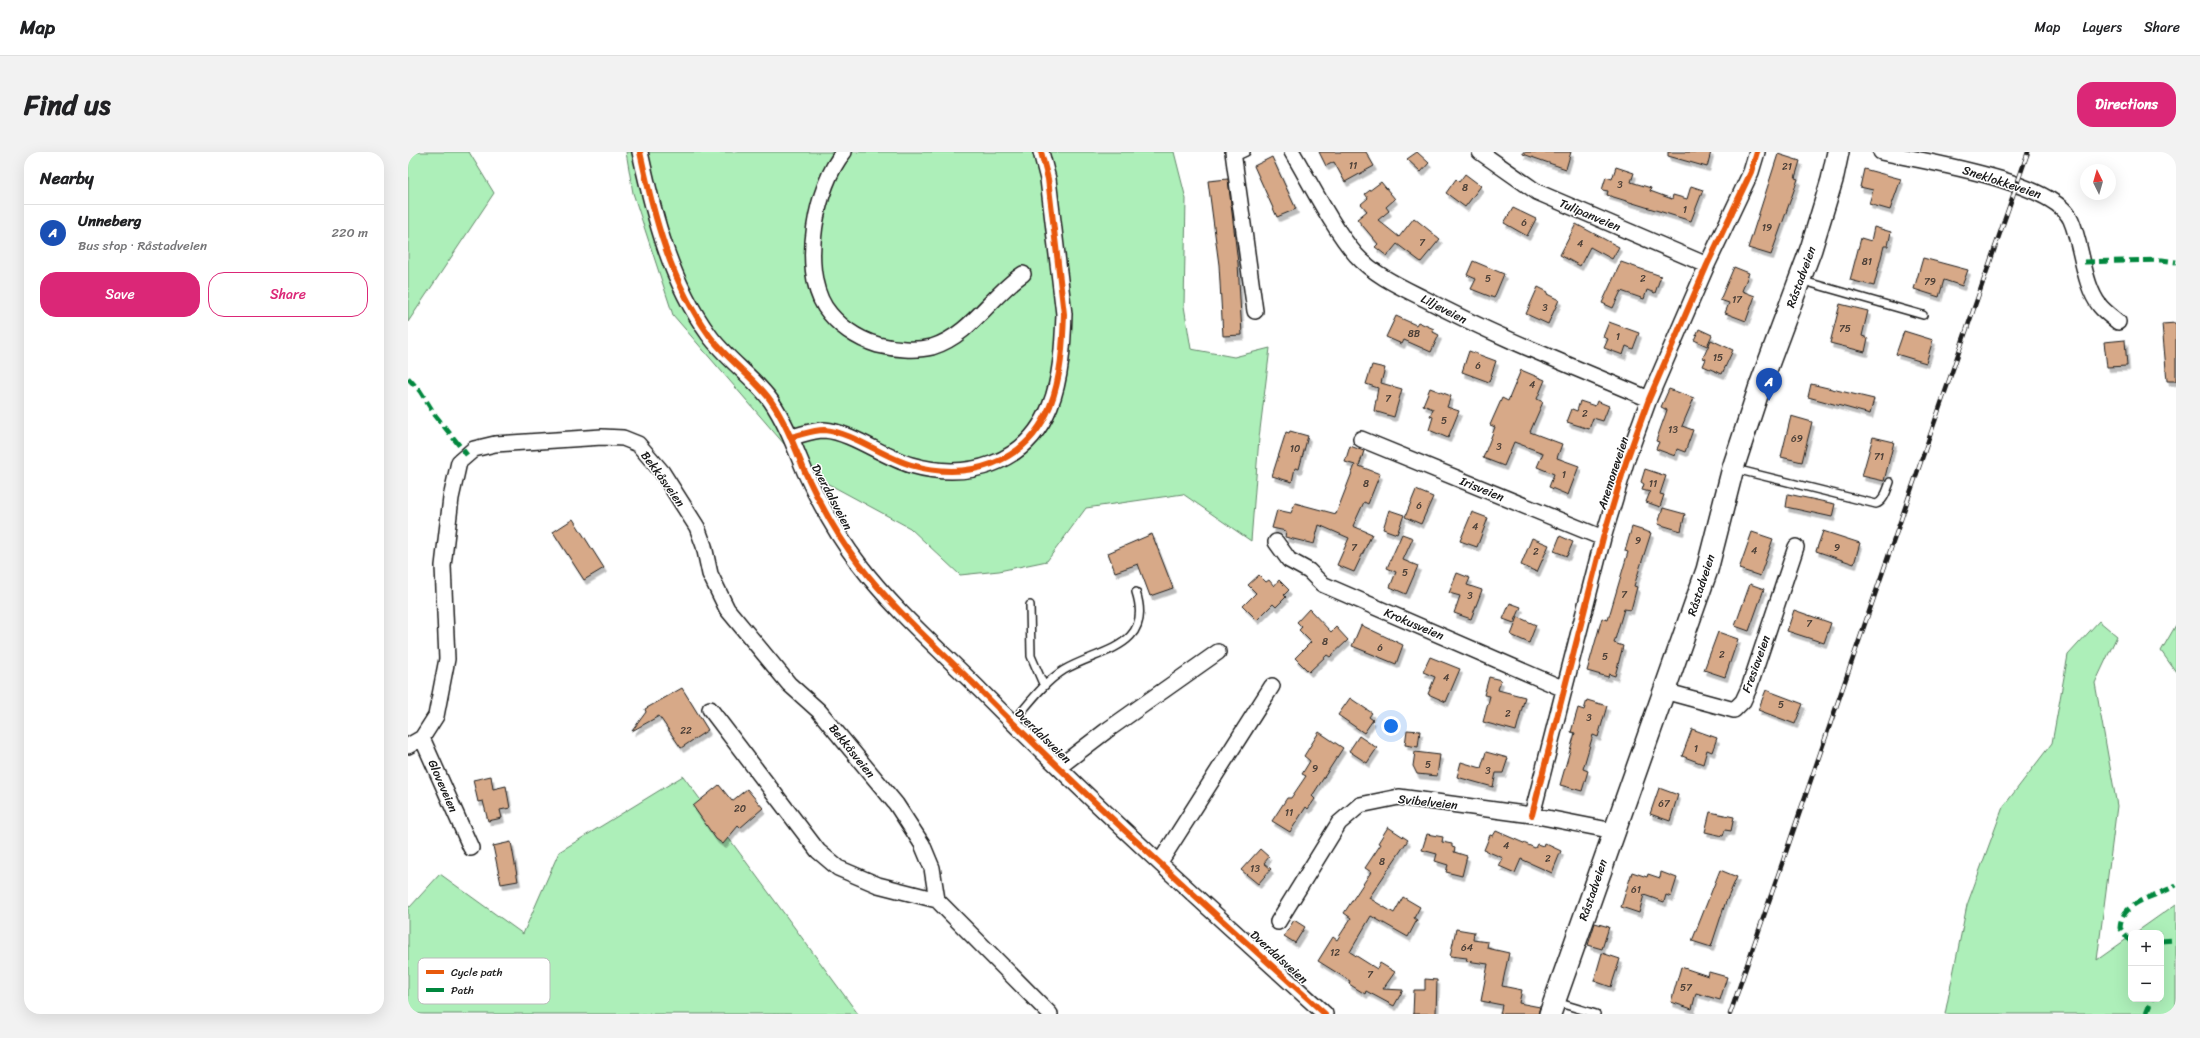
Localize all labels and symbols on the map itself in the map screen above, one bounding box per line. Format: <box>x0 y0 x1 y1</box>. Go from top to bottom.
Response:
house number: 11 <box>1349 157 1357 175</box>
house number: 21 <box>1782 158 1792 176</box>
street label: Sneklokkeveien <box>1960 159 2045 205</box>
north arrow <box>2080 164 2116 200</box>
house number: 3 <box>1617 176 1623 194</box>
house number: 8 <box>1462 179 1468 197</box>
street label: Tulipanveien <box>1556 192 1625 238</box>
house number: 1 <box>1683 201 1687 219</box>
house number: 6 <box>1521 214 1527 232</box>
house number: 19 <box>1762 219 1772 237</box>
house number: 7 <box>1419 234 1426 252</box>
house number: 4 <box>1577 235 1583 253</box>
street label: Råstadveien <box>1780 243 1822 311</box>
house number: 81 <box>1862 253 1872 271</box>
house number: 5 <box>1485 270 1491 288</box>
house number: 2 <box>1640 270 1646 288</box>
house number: 79 <box>1924 273 1936 291</box>
street label: Liljeveien <box>1417 288 1472 330</box>
house number: 17 <box>1732 291 1743 309</box>
house number: 3 <box>1542 299 1548 317</box>
house number: 75 <box>1839 320 1851 338</box>
house number: 8B <box>1408 325 1421 343</box>
house number: 1 <box>1616 328 1620 346</box>
house number: 15 <box>1713 349 1723 367</box>
house number: 6 <box>1475 357 1481 375</box>
pin: A <box>1756 368 1782 401</box>
house number: 4 <box>1529 376 1535 394</box>
house number: 7 <box>1385 390 1392 408</box>
house number: 2 <box>1582 405 1588 423</box>
house number: 5 <box>1441 412 1447 430</box>
house number: 13 <box>1668 421 1678 439</box>
house number: 69 <box>1791 430 1803 448</box>
street label: Anemoneveien <box>1591 433 1635 513</box>
house number: 3 <box>1496 438 1502 456</box>
house number: 10 <box>1290 440 1300 458</box>
street label: Bekkåsveien <box>635 446 691 512</box>
house number: 71 <box>1874 448 1884 466</box>
street label: Dverdalsveien <box>805 460 859 535</box>
house number: 1 <box>1562 466 1566 484</box>
street label: Irisveien <box>1456 470 1508 508</box>
house number: 8 <box>1363 475 1369 493</box>
house number: 11 <box>1649 475 1657 493</box>
house number: 6 <box>1416 497 1422 515</box>
house number: 4 <box>1472 518 1478 536</box>
house number: 9 <box>1635 532 1641 550</box>
house number: 7 <box>1351 539 1358 557</box>
house number: 9 <box>1834 539 1840 557</box>
house number: 4 <box>1751 542 1757 560</box>
house number: 2 <box>1533 543 1539 561</box>
street label: Råstadveien <box>1681 551 1722 619</box>
house number: 5 <box>1402 564 1408 582</box>
house number: 7 <box>1621 586 1628 604</box>
house number: 3 <box>1467 587 1473 605</box>
street label: Krokusveien <box>1381 601 1448 647</box>
house number: 7 <box>1806 615 1813 633</box>
street label: Fresiaveien <box>1735 632 1777 696</box>
house number: 8 <box>1322 633 1328 651</box>
house number: 6 <box>1377 639 1383 657</box>
house number: 2 <box>1719 646 1725 664</box>
house number: 5 <box>1602 648 1608 666</box>
house number: 4 <box>1443 669 1449 687</box>
house number: 5 <box>1778 696 1784 714</box>
street label: Dverdalsveien <box>1009 703 1077 769</box>
house number: 2 <box>1505 705 1511 723</box>
house number: 3 <box>1586 709 1592 727</box>
your location <box>1381 716 1401 736</box>
street label: Bekkåsveien <box>823 719 881 784</box>
house number: 22 <box>680 722 692 740</box>
house number: 1 <box>1694 740 1698 758</box>
street label: Gloveveien <box>422 756 465 817</box>
house number: 5 <box>1425 756 1431 774</box>
house number: 9 <box>1312 760 1318 778</box>
house number: 3 <box>1485 762 1491 780</box>
street label: Svibelveien <box>1397 788 1459 816</box>
house number: 67 <box>1658 795 1671 813</box>
house number: 20 <box>734 800 746 818</box>
house number: 11 <box>1285 804 1293 822</box>
house number: 4 <box>1503 837 1509 855</box>
house number: 2 <box>1545 850 1551 868</box>
house number: 8 <box>1379 853 1385 871</box>
street label: Råstadveien <box>1572 856 1614 924</box>
house number: 13 <box>1250 860 1260 878</box>
house number: 61 <box>1631 881 1641 899</box>
street label: Dverdalsveien <box>1245 925 1314 990</box>
house number: 64 <box>1461 939 1473 957</box>
house number: 12 <box>1330 944 1340 962</box>
legend <box>418 958 550 1004</box>
text: Cycle path <box>451 963 503 982</box>
house number: 7 <box>1367 966 1374 984</box>
house number: 57 <box>1680 979 1693 997</box>
text: Path <box>451 981 474 1000</box>

